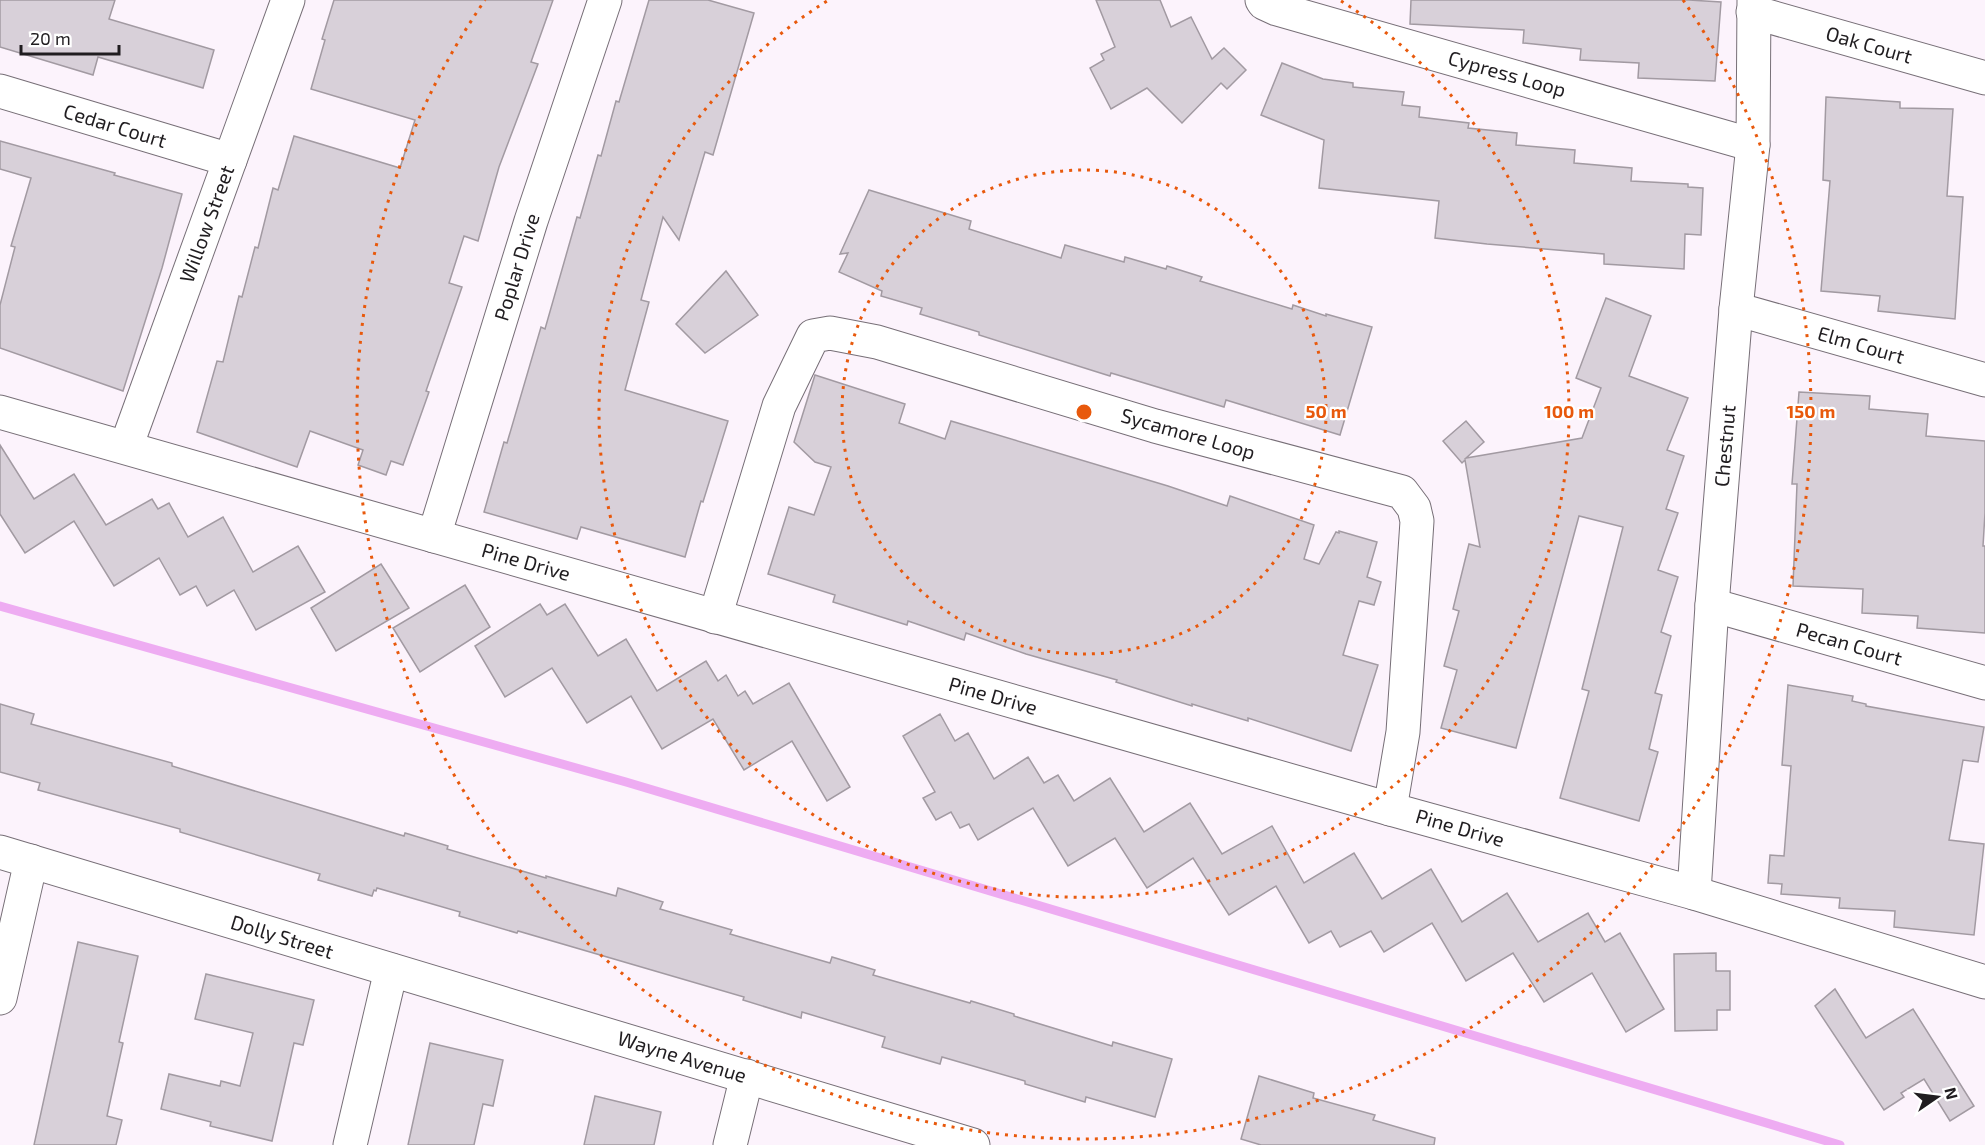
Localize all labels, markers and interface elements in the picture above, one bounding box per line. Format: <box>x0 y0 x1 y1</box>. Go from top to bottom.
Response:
scale bar <box>21 18 118 56</box>
street label: Oak Court <box>1823 20 1916 68</box>
text: 20 m <box>30 27 71 49</box>
street label: Cypress Loop <box>1446 45 1569 101</box>
street label: Cedar Court <box>61 98 170 152</box>
street label: Willow Street <box>174 161 239 286</box>
street label: Poplar Drive <box>488 210 544 323</box>
street label: Elm Court <box>1815 320 1908 368</box>
text: 50 m <box>1305 400 1347 422</box>
text: 100 m <box>1544 400 1594 422</box>
text: 150 m <box>1787 400 1835 422</box>
centre of rings <box>1074 402 1094 422</box>
street label: Sycamore Loop <box>1118 402 1258 464</box>
street label: Chestnut <box>1708 404 1740 488</box>
street label: Pine Drive <box>479 537 573 585</box>
street label: Pecan Court <box>1794 616 1905 670</box>
street label: Pine Drive <box>946 671 1040 719</box>
street label: Pine Drive <box>1413 803 1507 851</box>
street label: Dolly Street <box>228 909 337 963</box>
street label: Wayne Avenue <box>615 1025 750 1087</box>
north arrow <box>1907 1067 1967 1127</box>
text: N <box>1941 1085 1963 1101</box>

